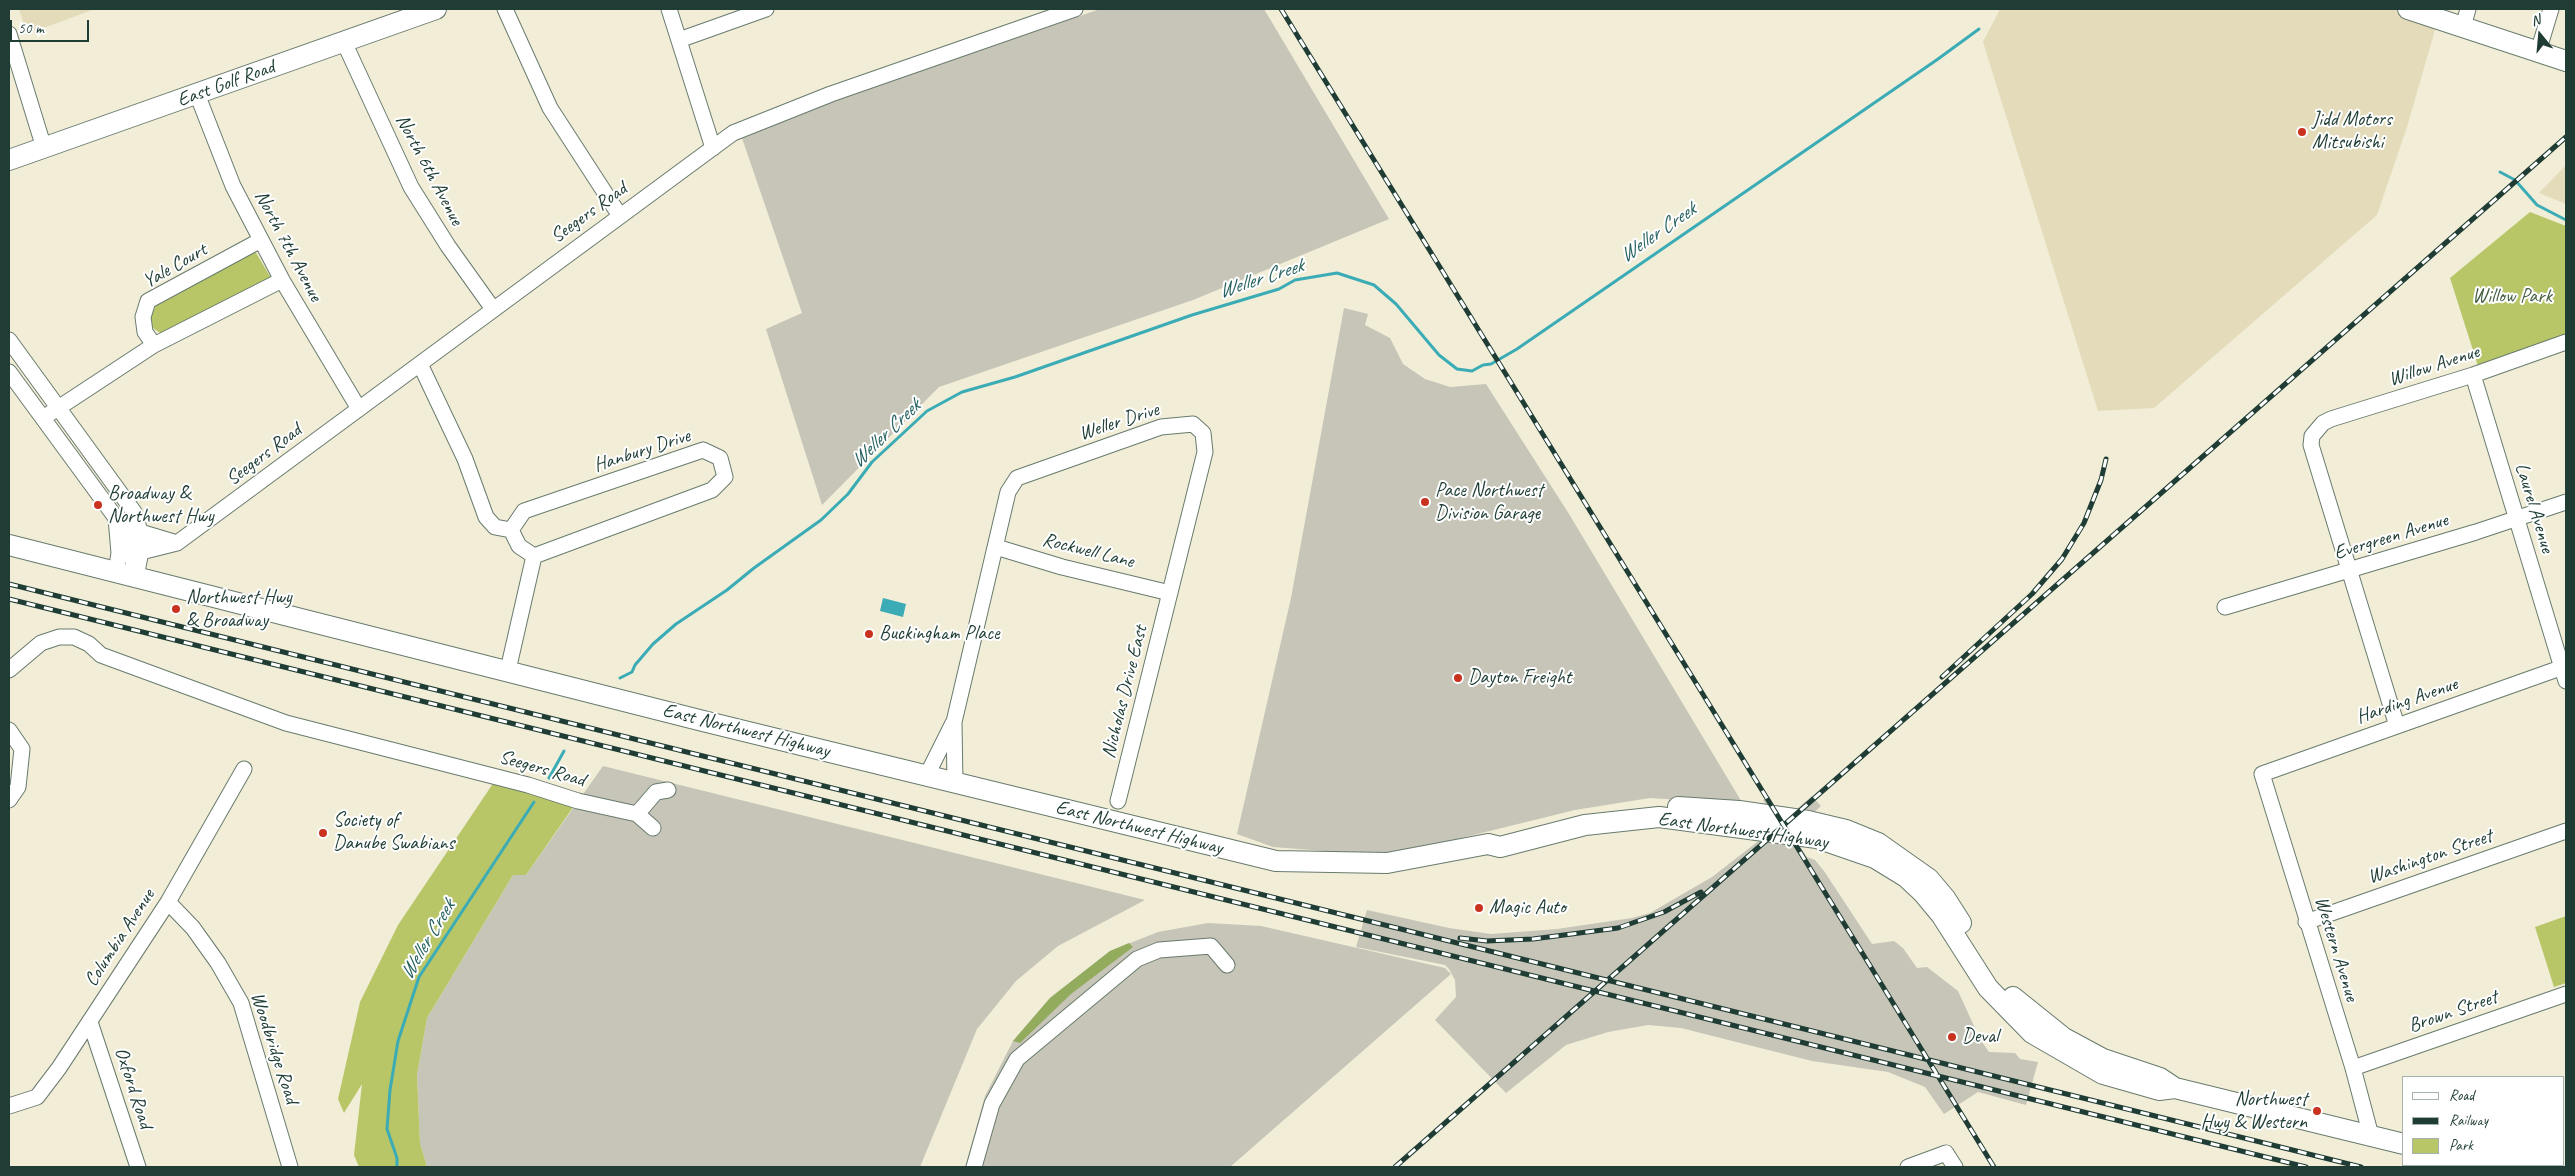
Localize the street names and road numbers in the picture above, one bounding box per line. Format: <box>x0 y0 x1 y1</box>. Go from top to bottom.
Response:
street label: East Golf Road <box>174 55 278 113</box>
street label: North 6th Avenue <box>390 110 468 230</box>
street label: Seegers Road <box>546 177 632 249</box>
street label: North 7th Avenue <box>249 186 327 306</box>
street label: Yale Court <box>139 238 211 294</box>
street label: Willow Avenue <box>2386 340 2482 392</box>
street label: Weller Drive <box>1076 398 1162 446</box>
street label: Seegers Road <box>222 419 306 491</box>
street label: Hanbury Drive <box>591 424 693 478</box>
street label: Laurel Avenue <box>2509 460 2559 556</box>
street label: Evergreen Avenue <box>2331 508 2451 566</box>
street label: Rockwell Lane <box>1040 528 1136 574</box>
street label: Nicholas Drive East <box>1097 623 1153 761</box>
street label: Harding Avenue <box>2353 672 2461 730</box>
street label: East Northwest Highway <box>660 699 832 763</box>
street label: Seegers Road <box>496 745 588 793</box>
street label: East Northwest Highway <box>1053 796 1225 860</box>
street label: East Northwest Highway <box>1657 807 1829 855</box>
street label: Washington Street <box>2365 824 2495 890</box>
street label: Columbia Avenue <box>80 885 160 991</box>
street label: Western Avenue <box>2309 894 2363 1004</box>
street label: Brown Street <box>2405 986 2501 1038</box>
street label: Woodbridge Road <box>245 989 303 1107</box>
street label: Oxford Road <box>109 1045 157 1131</box>

